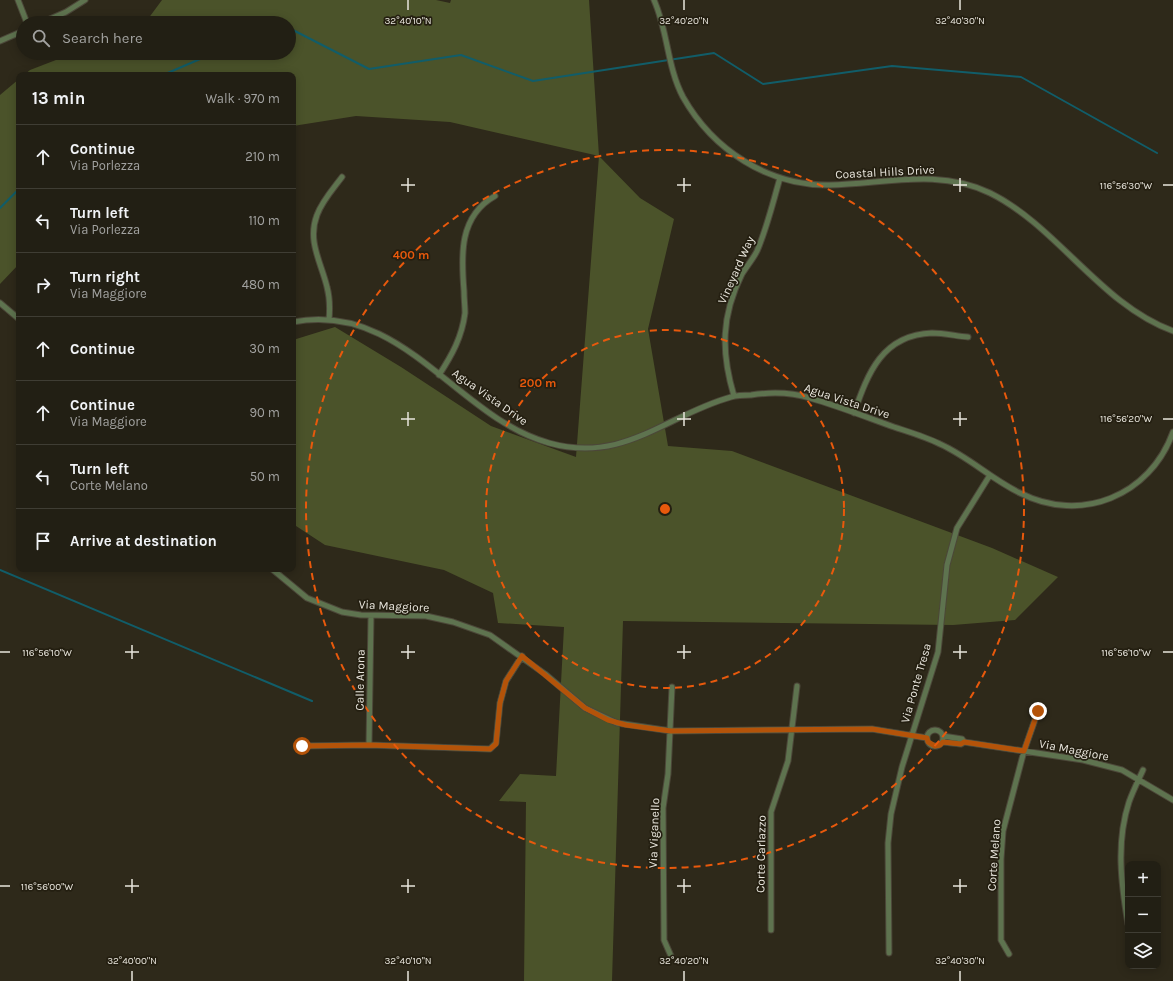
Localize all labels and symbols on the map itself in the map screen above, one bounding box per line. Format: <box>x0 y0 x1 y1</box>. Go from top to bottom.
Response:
text: 32°40'10"N <box>384 15 432 27</box>
text: 32°40'20"N <box>659 15 709 27</box>
text: 32°40'30"N <box>935 15 985 27</box>
street label: Coastal Hills Drive <box>835 162 935 182</box>
text: 116°56'30"W <box>1100 180 1152 192</box>
street label: Vineyard Way <box>715 234 757 306</box>
text: 400 m <box>393 248 429 262</box>
street label: Agua Vista Drive <box>450 366 530 428</box>
text: 200 m <box>520 376 556 390</box>
street label: Agua Vista Drive <box>803 381 891 421</box>
text: 116°56'20"W <box>1100 413 1152 425</box>
centre of rings <box>658 502 672 516</box>
street label: Via Maggiore <box>358 597 430 615</box>
street label: Via Ponte Tresa <box>898 642 934 724</box>
text: 116°56'10"W <box>22 647 72 659</box>
text: 116°56'10"W <box>1101 647 1151 659</box>
street label: Calle Arona <box>352 649 368 711</box>
route end <box>1029 702 1047 720</box>
street label: Via Maggiore <box>1038 736 1110 764</box>
route start <box>293 737 311 755</box>
street label: Via Viganello <box>646 798 662 868</box>
street label: Corte Carlazzo <box>753 815 769 893</box>
street label: Corte Melano <box>985 819 1003 891</box>
text: 116°56'00"W <box>21 881 73 893</box>
text: 32°40'00"N <box>107 955 157 967</box>
text: 32°40'10"N <box>384 955 432 967</box>
text: 32°40'20"N <box>659 955 709 967</box>
text: 32°40'30"N <box>935 955 985 967</box>

